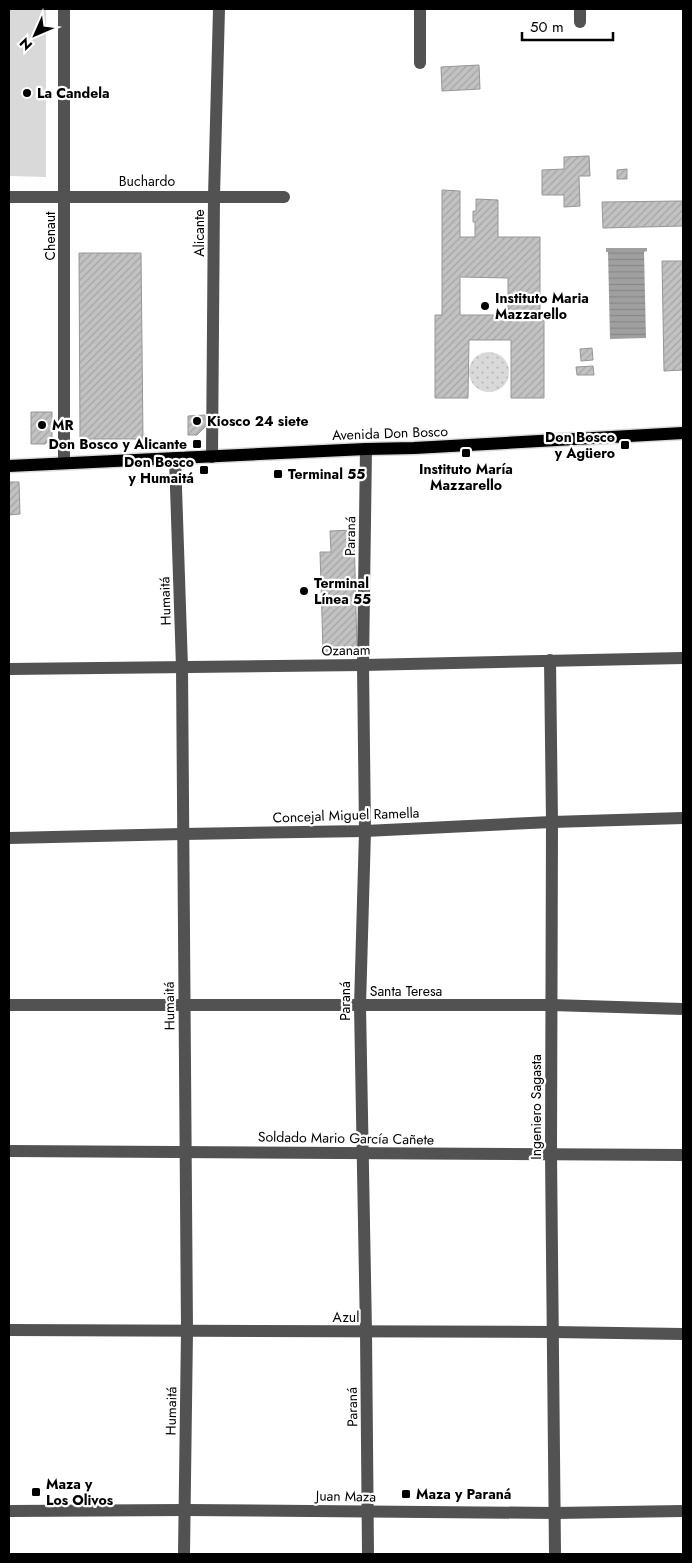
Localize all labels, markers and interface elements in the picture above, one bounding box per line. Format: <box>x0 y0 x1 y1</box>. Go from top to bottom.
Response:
north arrow <box>10 10 60 60</box>
scale bar <box>522 10 613 42</box>
text: 50 m <box>530 16 564 38</box>
text: N <box>15 33 37 55</box>
place label: La Candela <box>37 83 110 103</box>
marker: La Candela <box>21 87 33 99</box>
street label: Buchardo <box>119 171 176 191</box>
street label: Alicante <box>189 209 209 257</box>
street label: Chenaut <box>40 211 60 260</box>
place label: Instituto Maria Mazzarello <box>495 288 589 324</box>
marker: Instituto Maria Mazzarello <box>479 300 491 312</box>
place label: Kiosco 24 siete <box>207 411 309 431</box>
place label: MR <box>52 415 74 435</box>
marker: Kiosco 24 siete <box>191 415 203 427</box>
marker: MR <box>36 419 48 431</box>
street label: Avenida Don Bosco <box>332 421 449 445</box>
place label: Don Bosco y Agüero <box>545 427 615 463</box>
place label: Don Bosco y Alicante <box>48 434 187 454</box>
marker: Don Bosco y Alicante <box>191 438 203 450</box>
marker: Don Bosco y Agüero <box>619 439 631 451</box>
marker: Instituto María Mazzarello <box>460 447 472 459</box>
place label: Don Bosco y Humaitá <box>124 452 194 488</box>
place label: Instituto María Mazzarello <box>419 459 513 495</box>
marker: Don Bosco y Humaitá <box>198 464 210 476</box>
place label: Terminal 55 <box>288 464 365 484</box>
marker: Terminal 55 <box>272 468 284 480</box>
street label: Paraná <box>340 516 360 556</box>
place label: Terminal Línea 55 <box>314 573 371 609</box>
street label: Humaitá <box>154 576 176 626</box>
marker: Terminal Línea 55 <box>298 585 310 597</box>
street label: Ozanam <box>321 640 371 660</box>
street label: Concejal Miguel Ramella <box>272 802 420 828</box>
street label: Humaitá <box>159 981 179 1031</box>
street label: Paraná <box>335 981 355 1021</box>
street label: Santa Teresa <box>370 981 442 1001</box>
street label: Ingeniero Sagasta <box>526 1054 546 1160</box>
street label: Soldado Mario García Cañete <box>258 1126 434 1150</box>
street label: Azul <box>333 1307 359 1327</box>
street label: Humaitá <box>161 1386 181 1436</box>
street label: Paraná <box>342 1387 362 1427</box>
place label: Maza y Los Olivos <box>46 1474 114 1510</box>
place label: Maza y Paraná <box>416 1484 511 1504</box>
street label: Juan Maza <box>314 1485 376 1507</box>
marker: Maza y Los Olivos <box>30 1486 42 1498</box>
marker: Maza y Paraná <box>400 1488 412 1500</box>

